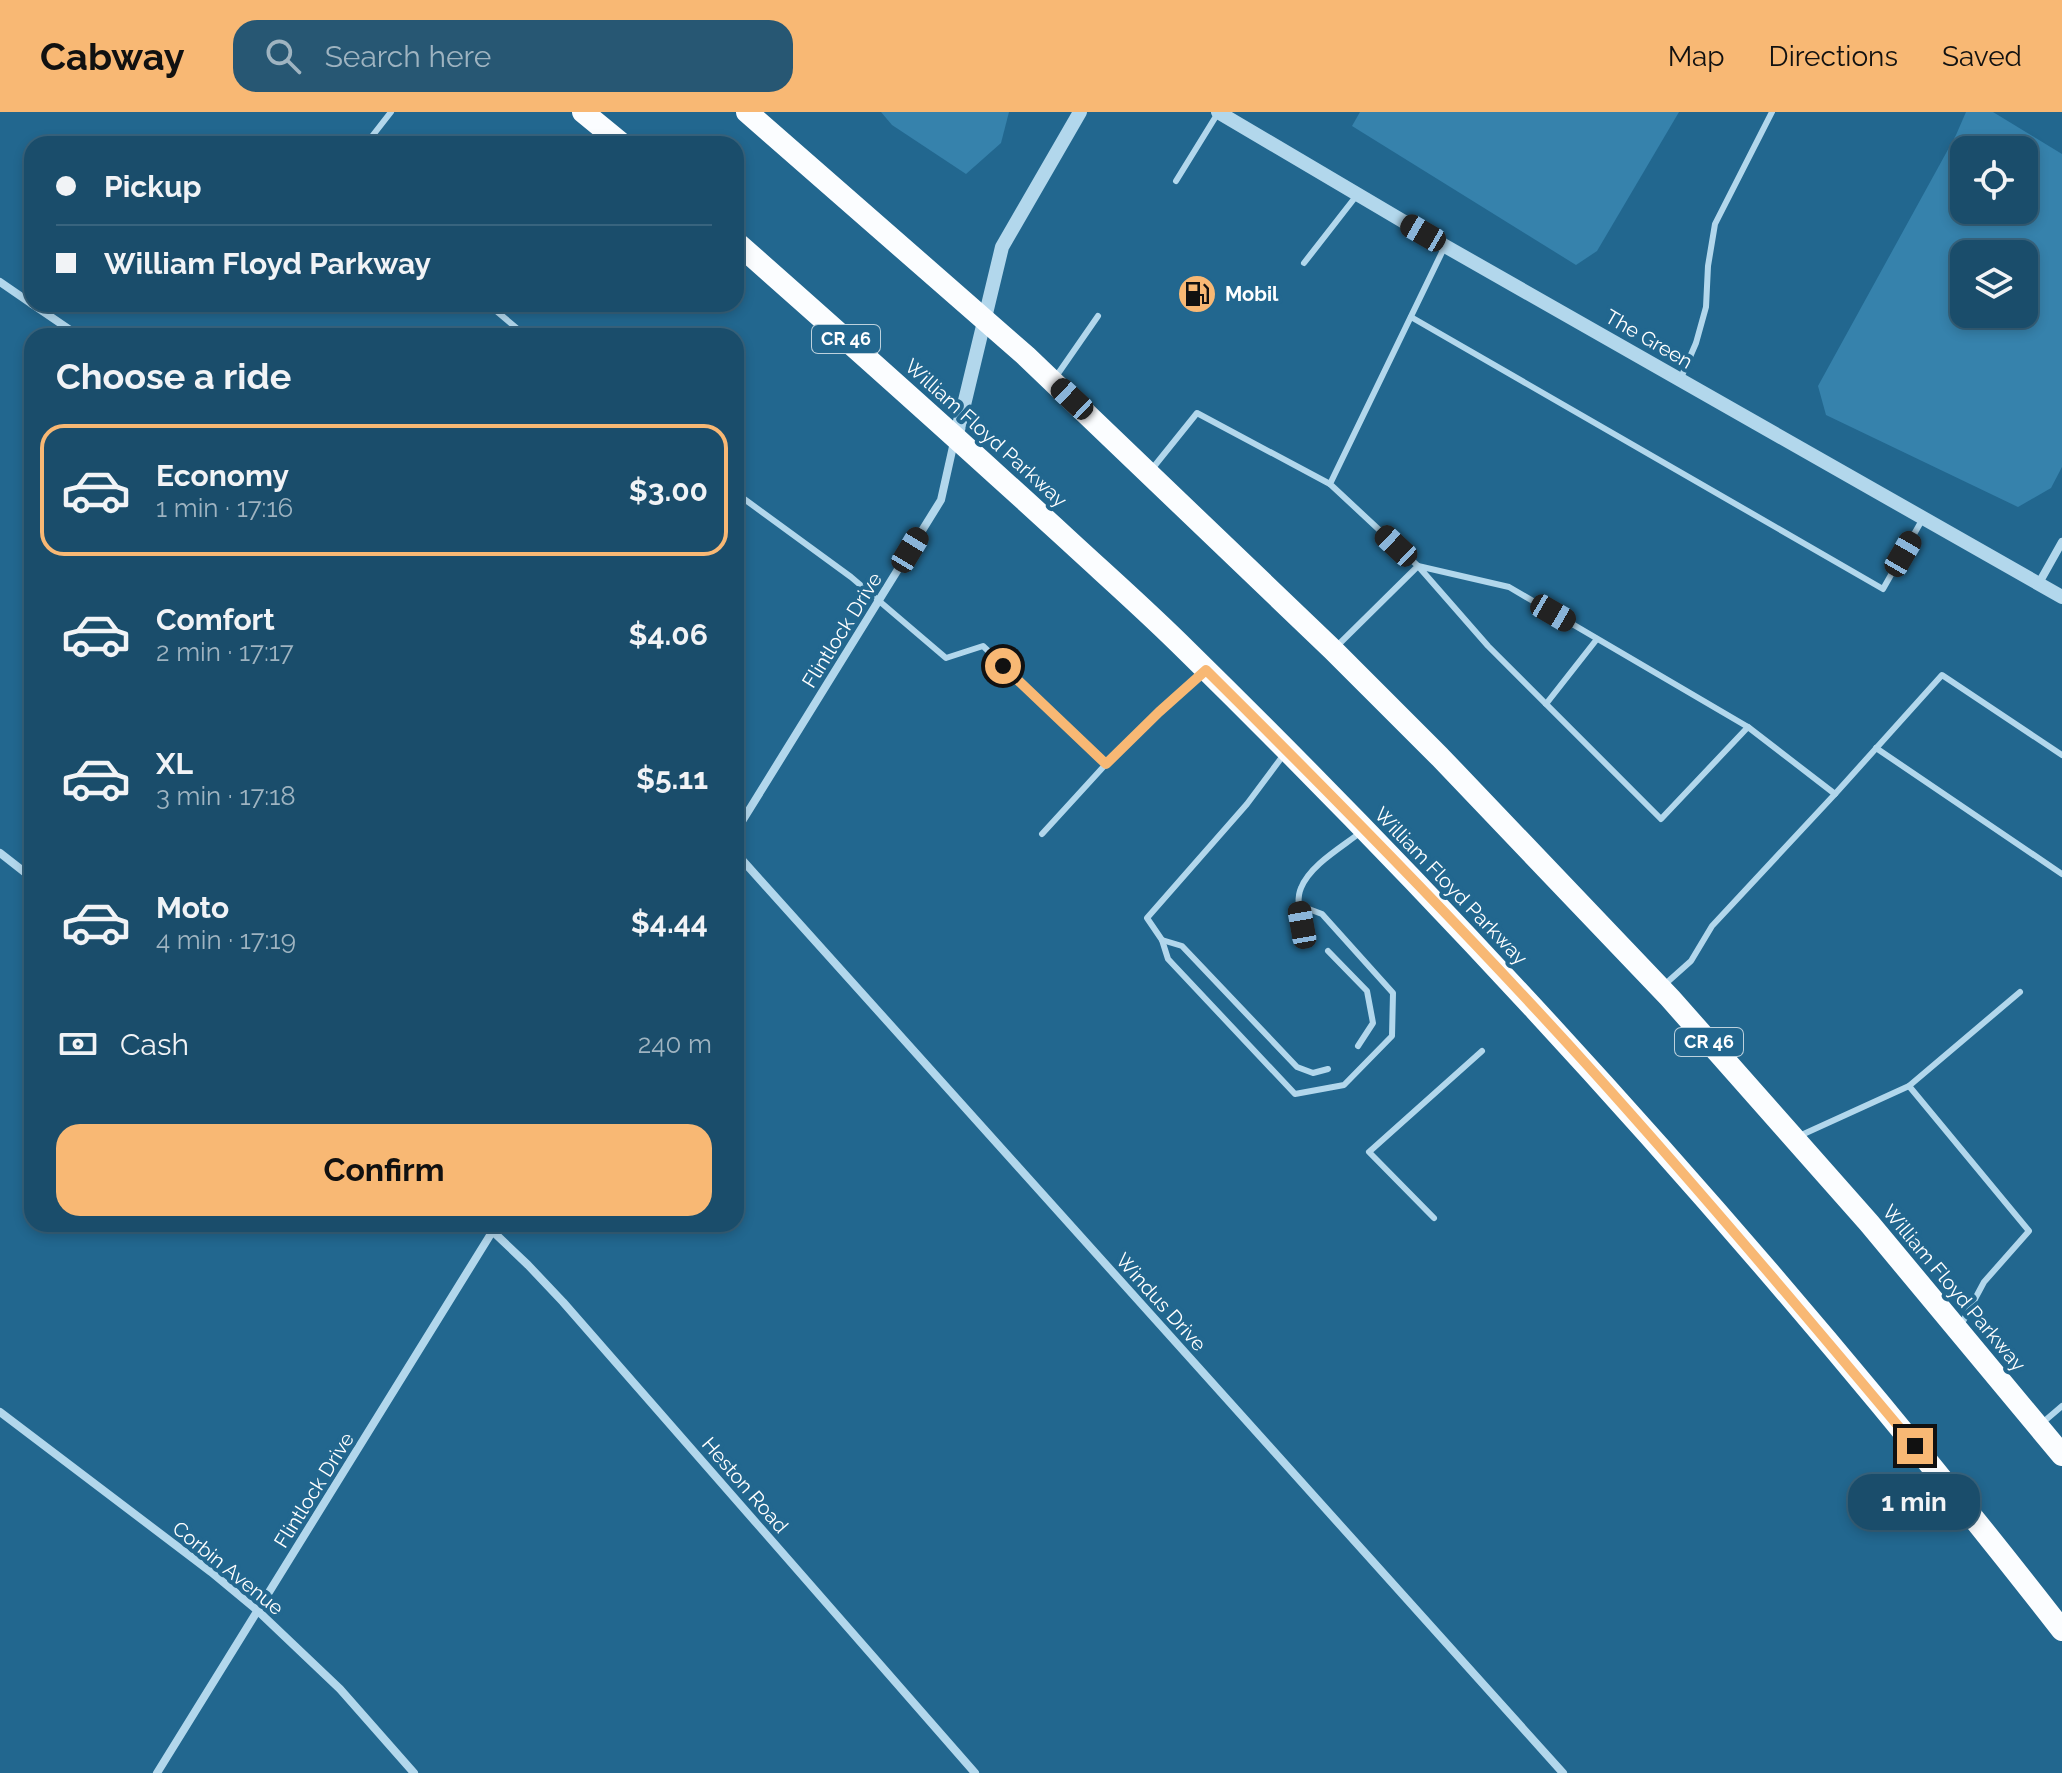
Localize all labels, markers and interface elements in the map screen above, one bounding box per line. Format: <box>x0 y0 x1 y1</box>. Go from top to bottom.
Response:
search box <box>233 20 793 92</box>
text: Cabway <box>40 34 185 79</box>
icon: search <box>261 34 305 78</box>
text: Search here <box>325 39 491 74</box>
text: Map <box>1668 40 1725 73</box>
text: Directions <box>1769 40 1898 73</box>
text: Saved <box>1942 40 2022 73</box>
map controls <box>1950 136 2038 328</box>
button: locate <box>1950 136 2038 224</box>
text: Pickup <box>104 169 202 204</box>
car <box>1396 211 1450 255</box>
button: layers <box>1950 240 2038 328</box>
text: William Floyd Parkway <box>104 246 431 281</box>
fuel station icon: Mobil <box>1176 273 1218 315</box>
place label: Mobil <box>1225 282 1279 306</box>
street label: The Green <box>1601 304 1697 374</box>
road number: CR 46 <box>812 325 880 353</box>
street label: William Floyd Parkway <box>900 354 1072 512</box>
text: Choose a ride <box>56 355 291 397</box>
car <box>1046 374 1098 424</box>
icon: car <box>60 454 132 526</box>
text: Economy <box>156 458 289 493</box>
text: $3.00 <box>629 473 708 508</box>
text: 1 min · 17:16 <box>156 493 293 523</box>
car <box>1370 521 1422 571</box>
car <box>887 523 933 577</box>
car <box>1881 527 1925 581</box>
street label: Flintlock Drive <box>797 568 887 692</box>
car <box>1526 591 1580 635</box>
icon: car <box>60 598 132 670</box>
text: Comfort <box>156 602 275 637</box>
text: $4.06 <box>628 617 708 652</box>
text: 2 min · 17:17 <box>156 637 294 667</box>
route start <box>985 648 1021 684</box>
icon: car <box>60 742 132 814</box>
text: XL <box>156 746 193 781</box>
text: $5.11 <box>636 761 708 796</box>
text: 3 min · 17:18 <box>156 781 296 811</box>
street label: William Floyd Parkway <box>1369 802 1533 970</box>
icon: car <box>60 886 132 958</box>
text: Moto <box>156 890 229 925</box>
car <box>1286 899 1318 951</box>
text: $4.44 <box>631 905 708 940</box>
text: 4 min · 17:19 <box>156 925 296 955</box>
icon: cash <box>56 1022 100 1066</box>
text: Cash <box>120 1027 189 1062</box>
road number: CR 46 <box>1675 1028 1743 1056</box>
text: 240 m <box>638 1029 712 1059</box>
button: Confirm <box>56 1124 712 1216</box>
street label: William Floyd Parkway <box>1877 1200 2031 1376</box>
street label: Windus Drive <box>1111 1248 1211 1356</box>
street label: Flintlock Drive <box>269 1428 359 1552</box>
route end <box>1897 1428 1933 1464</box>
street label: Heston Road <box>697 1432 793 1538</box>
callout: 1 min <box>1849 1474 1981 1530</box>
text: 1 min <box>1881 1487 1947 1517</box>
street label: Corbin Avenue <box>168 1516 288 1620</box>

